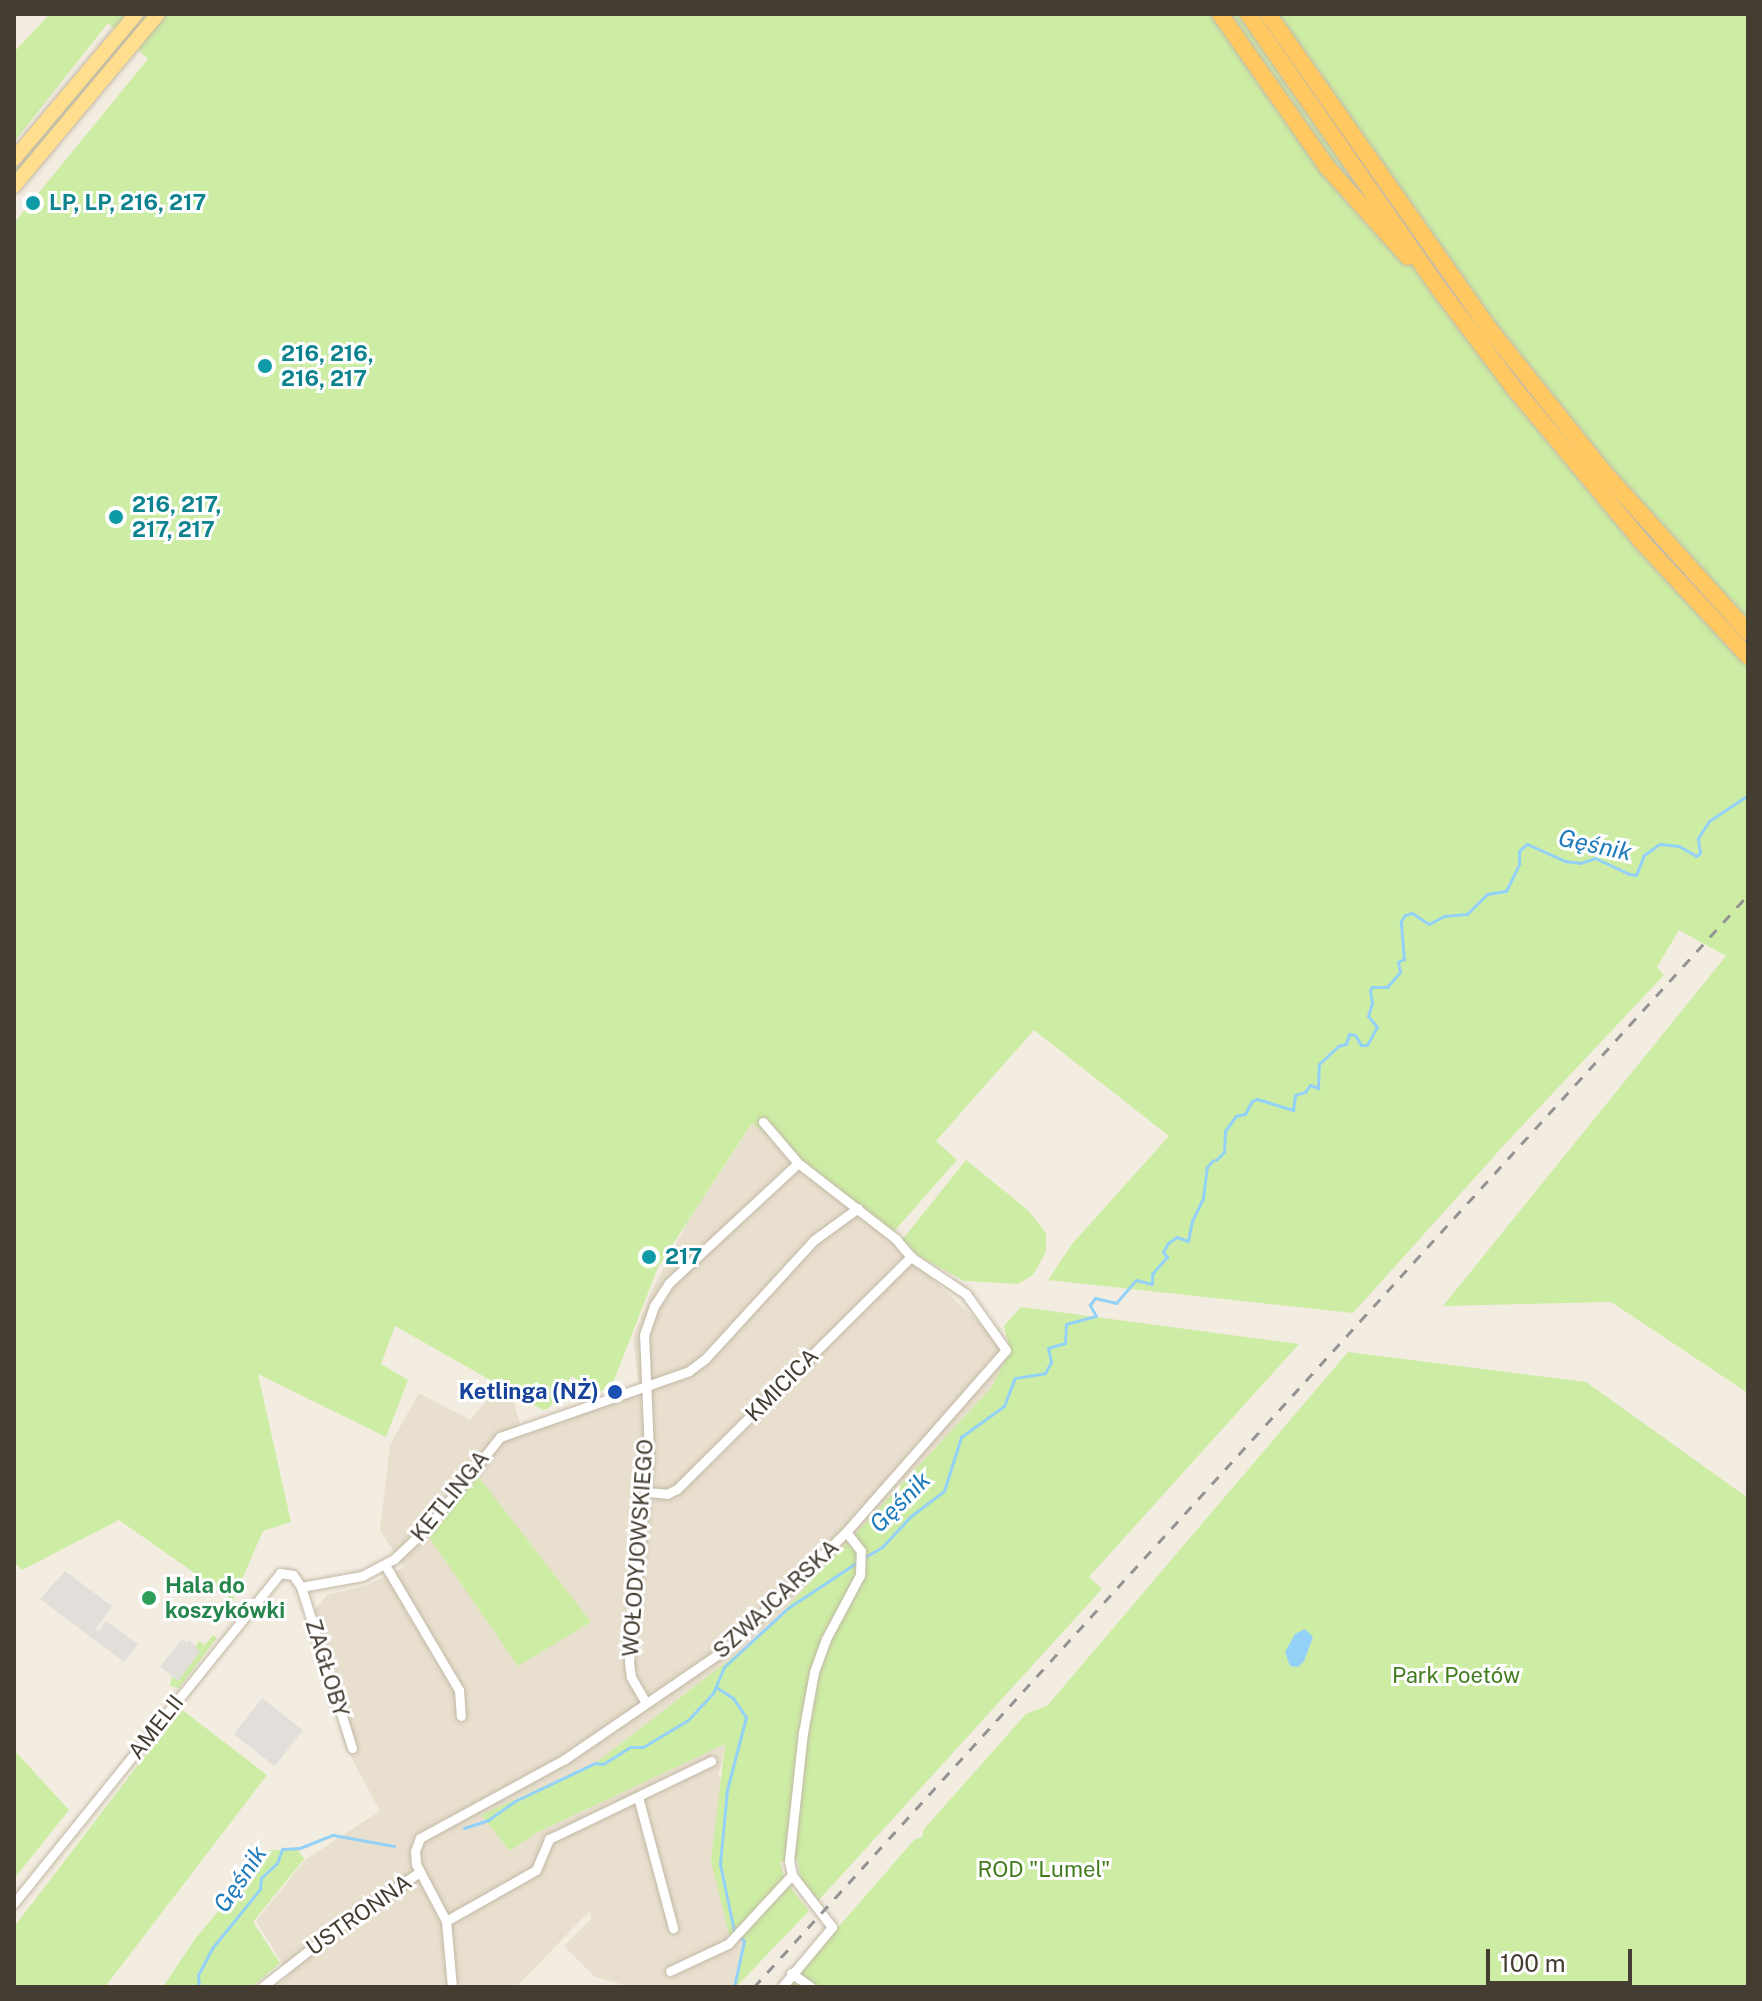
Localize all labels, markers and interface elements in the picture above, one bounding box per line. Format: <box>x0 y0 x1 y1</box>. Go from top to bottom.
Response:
place label: LP, LP, 216, 217 <box>49 190 206 216</box>
marker: LP, LP, 216, 217 <box>24 194 42 212</box>
place label: 216, 216, 216, 217 <box>281 340 374 392</box>
marker: 216, 216, 216, 217 <box>256 357 274 375</box>
place label: 216, 217, 217, 217 <box>132 491 222 542</box>
marker: 216, 217, 217, 217 <box>107 508 125 526</box>
water label: Gęśnik <box>1556 823 1634 867</box>
place label: 217 <box>665 1244 702 1270</box>
marker: 217 <box>640 1248 658 1266</box>
street label: KMICICA <box>740 1343 824 1427</box>
place label: Ketlinga (NŻ) <box>459 1379 599 1405</box>
marker: Ketlinga (NŻ) <box>606 1383 624 1401</box>
street label: WOŁODYJOWSKIEGO <box>617 1438 659 1658</box>
street label: KETLINGA <box>405 1445 495 1547</box>
water label: Gęśnik <box>864 1466 936 1538</box>
street label: SZWAJCARSKA <box>708 1534 844 1664</box>
place label: Hala do koszykówki <box>165 1572 285 1624</box>
marker: Hala do koszykówki <box>140 1589 158 1607</box>
street label: ZAGŁOBY <box>300 1616 354 1720</box>
park label: Park Poetów <box>1392 1663 1520 1689</box>
street label: AMELII <box>123 1690 189 1764</box>
water label: Gęśnik <box>207 1840 273 1918</box>
park label: ROD "Lumel" <box>978 1857 1110 1883</box>
street label: USTRONNA <box>301 1869 417 1961</box>
scale bar <box>1490 1933 1636 1983</box>
text: 100 m <box>1500 1949 1566 1977</box>

